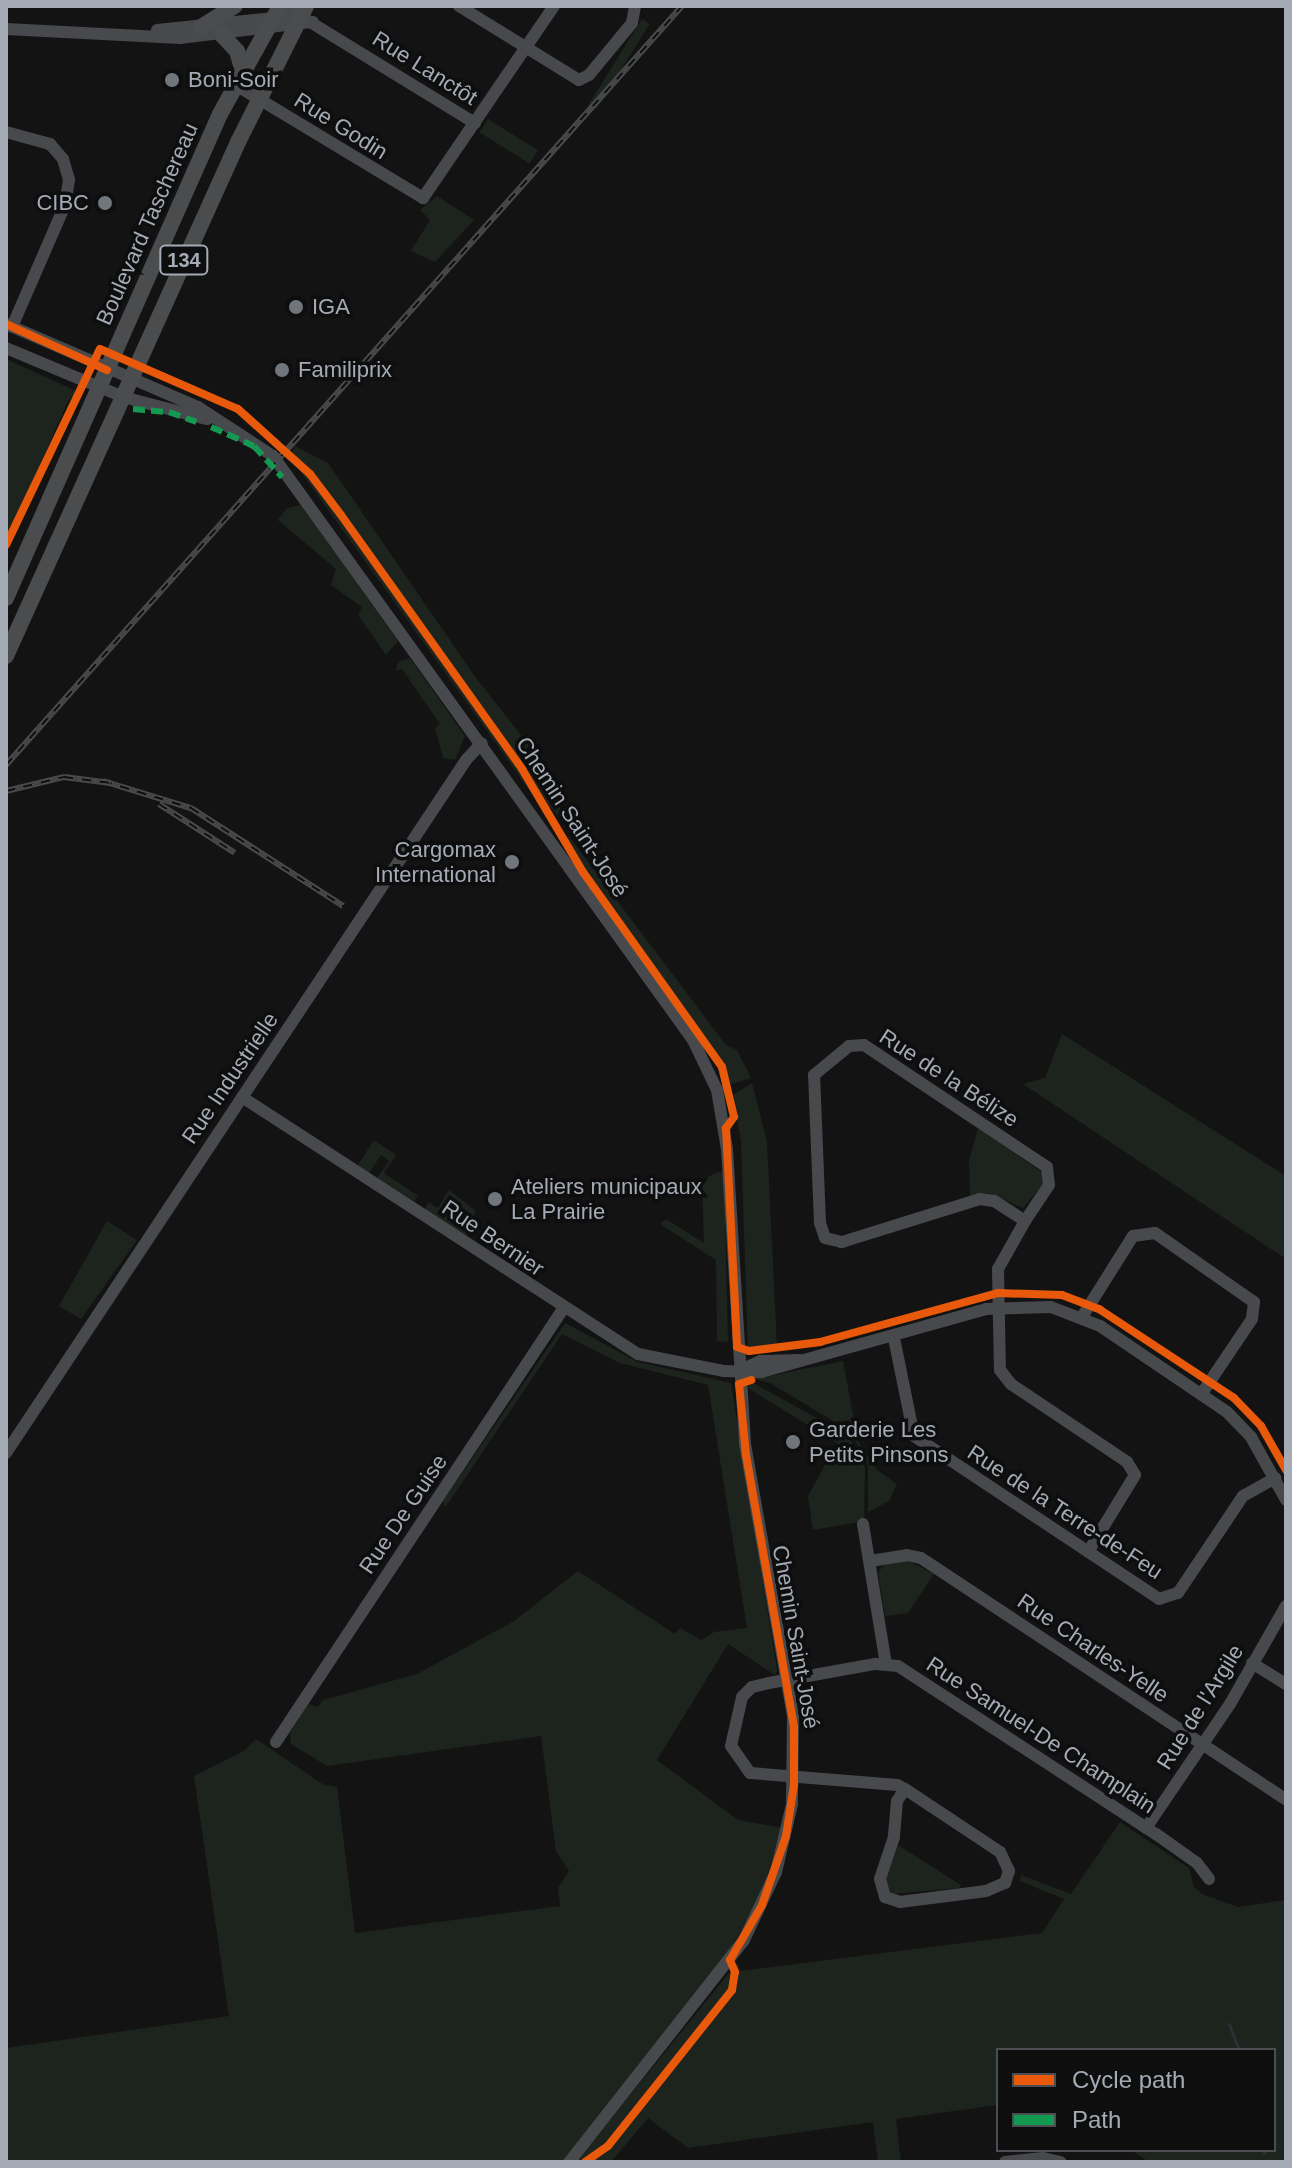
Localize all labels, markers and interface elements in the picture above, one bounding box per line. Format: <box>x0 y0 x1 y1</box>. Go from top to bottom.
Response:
street label: Rue Lanctôt <box>368 25 482 111</box>
place label: Boni-Soir <box>188 67 278 93</box>
marker: Boni-Soir <box>163 71 181 89</box>
street label: Rue Godin <box>289 87 393 165</box>
street label: Boulevard Taschereau <box>90 119 204 329</box>
place label: CIBC <box>36 190 89 216</box>
marker: CIBC <box>96 194 114 212</box>
road number: 134 <box>158 244 210 276</box>
place label: IGA <box>312 294 350 320</box>
marker: IGA <box>287 298 305 316</box>
place label: Familiprix <box>298 357 392 383</box>
marker: Familiprix <box>273 361 291 379</box>
street label: Chemin Saint-José <box>510 732 634 902</box>
place label: Cargomax International <box>375 836 496 888</box>
marker: Cargomax International <box>503 853 521 871</box>
street label: Rue Industrielle <box>176 1007 284 1149</box>
street label: Rue de la Bélize <box>875 1023 1023 1133</box>
place label: Ateliers municipaux La Prairie <box>511 1173 702 1224</box>
marker: Ateliers municipaux La Prairie <box>486 1190 504 1208</box>
street label: Rue Bernier <box>437 1194 549 1282</box>
place label: Garderie Les Petits Pinsons <box>809 1416 948 1468</box>
marker: Garderie Les Petits Pinsons <box>784 1433 802 1451</box>
street label: Rue de la Terre-de-Feu <box>962 1439 1168 1585</box>
street label: Rue De Guise <box>353 1449 453 1579</box>
street label: Chemin Saint-José <box>767 1543 825 1731</box>
street label: Rue Charles-Yelle <box>1012 1588 1174 1708</box>
street label: Rue de l'Argile <box>1151 1640 1249 1774</box>
street label: Rue Samuel-De Champlain <box>922 1651 1160 1819</box>
legend <box>996 2048 1276 2152</box>
text: Cycle path <box>1072 2066 1185 2093</box>
text: Path <box>1072 2106 1121 2133</box>

